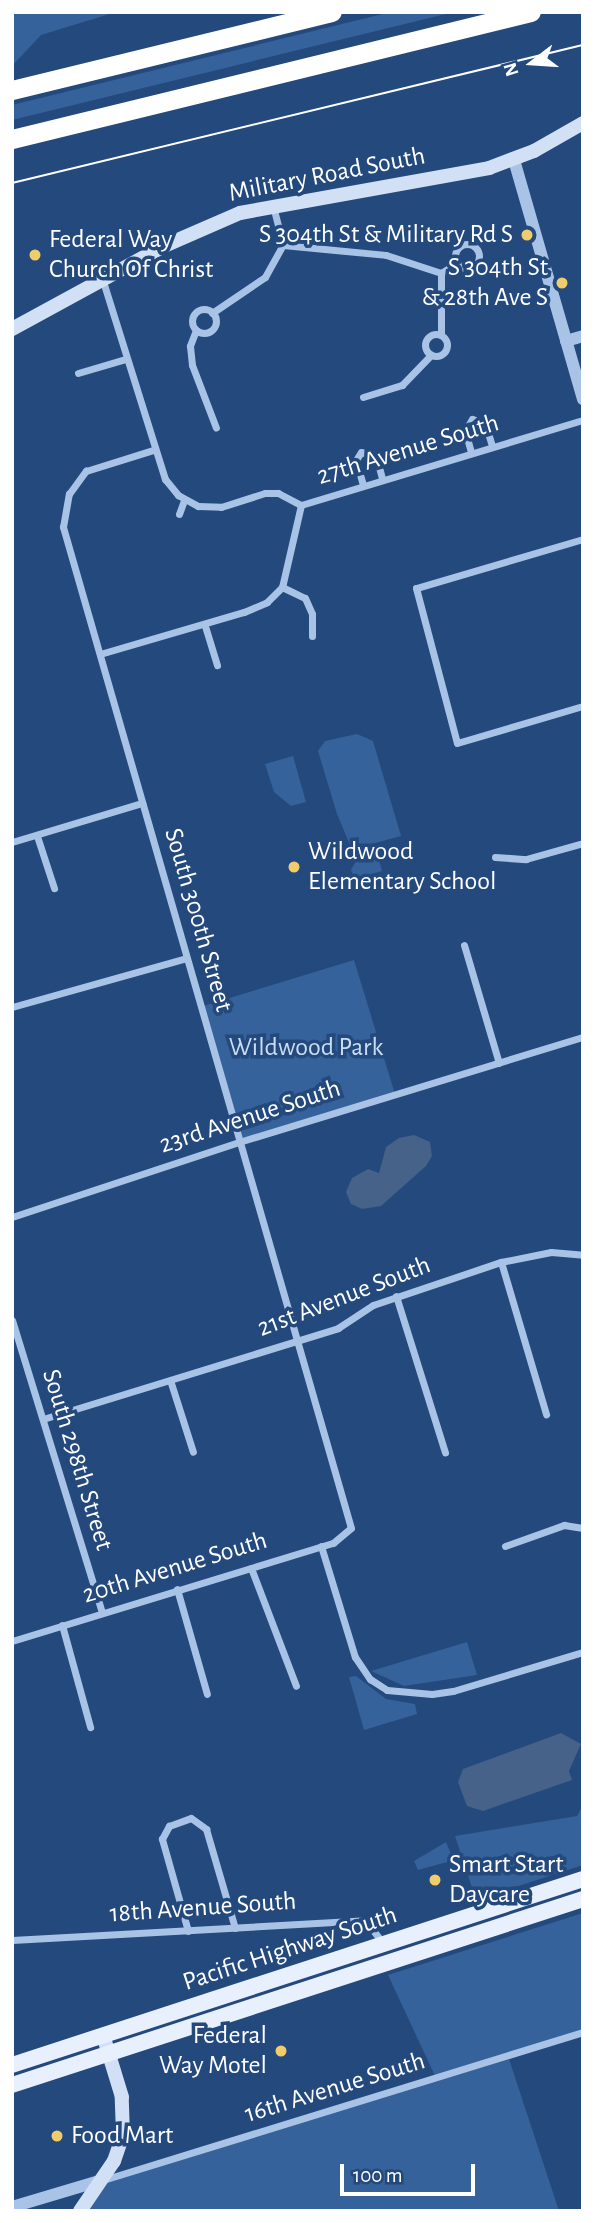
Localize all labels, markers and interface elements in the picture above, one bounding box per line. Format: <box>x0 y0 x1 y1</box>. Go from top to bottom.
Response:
north arrow <box>497 28 567 98</box>
text: N <box>500 60 522 78</box>
street label: Military Road South <box>226 141 428 209</box>
place label: S 304th St & Military Rd S <box>259 219 513 251</box>
place label: Federal Way Church Of Christ <box>49 224 213 286</box>
marker: S 304th St & Military Rd S <box>519 227 535 243</box>
marker: Federal Way Church Of Christ <box>27 247 43 263</box>
place label: S 304th St & 28th Ave S <box>422 252 548 314</box>
marker: S 304th St & 28th Ave S <box>554 275 570 291</box>
street label: 27th Avenue South <box>313 408 503 492</box>
street label: South 300th Street <box>157 825 239 1015</box>
place label: Wildwood Elementary School <box>308 836 496 898</box>
marker: Wildwood Elementary School <box>286 859 302 875</box>
park label: Wildwood Park <box>229 1032 383 1064</box>
street label: 23rd Avenue South <box>156 1073 344 1161</box>
street label: 21st Avenue South <box>253 1250 435 1344</box>
street label: South 298th Street <box>35 1366 119 1554</box>
street label: 20th Avenue South <box>79 1525 271 1611</box>
place label: Smart Start Daycare <box>449 1849 564 1910</box>
marker: Smart Start Daycare <box>427 1872 443 1888</box>
street label: 18th Avenue South <box>109 1886 297 1930</box>
street label: Pacific Highway South <box>179 1900 401 1998</box>
place label: Federal Way Motel <box>159 2020 267 2082</box>
marker: Federal Way Motel <box>273 2043 289 2059</box>
street label: 16th Avenue South <box>241 2046 429 2130</box>
place label: Food Mart <box>71 2120 173 2152</box>
marker: Food Mart <box>49 2128 65 2144</box>
scale bar <box>343 2150 478 2194</box>
text: 100 m <box>353 2165 403 2186</box>

